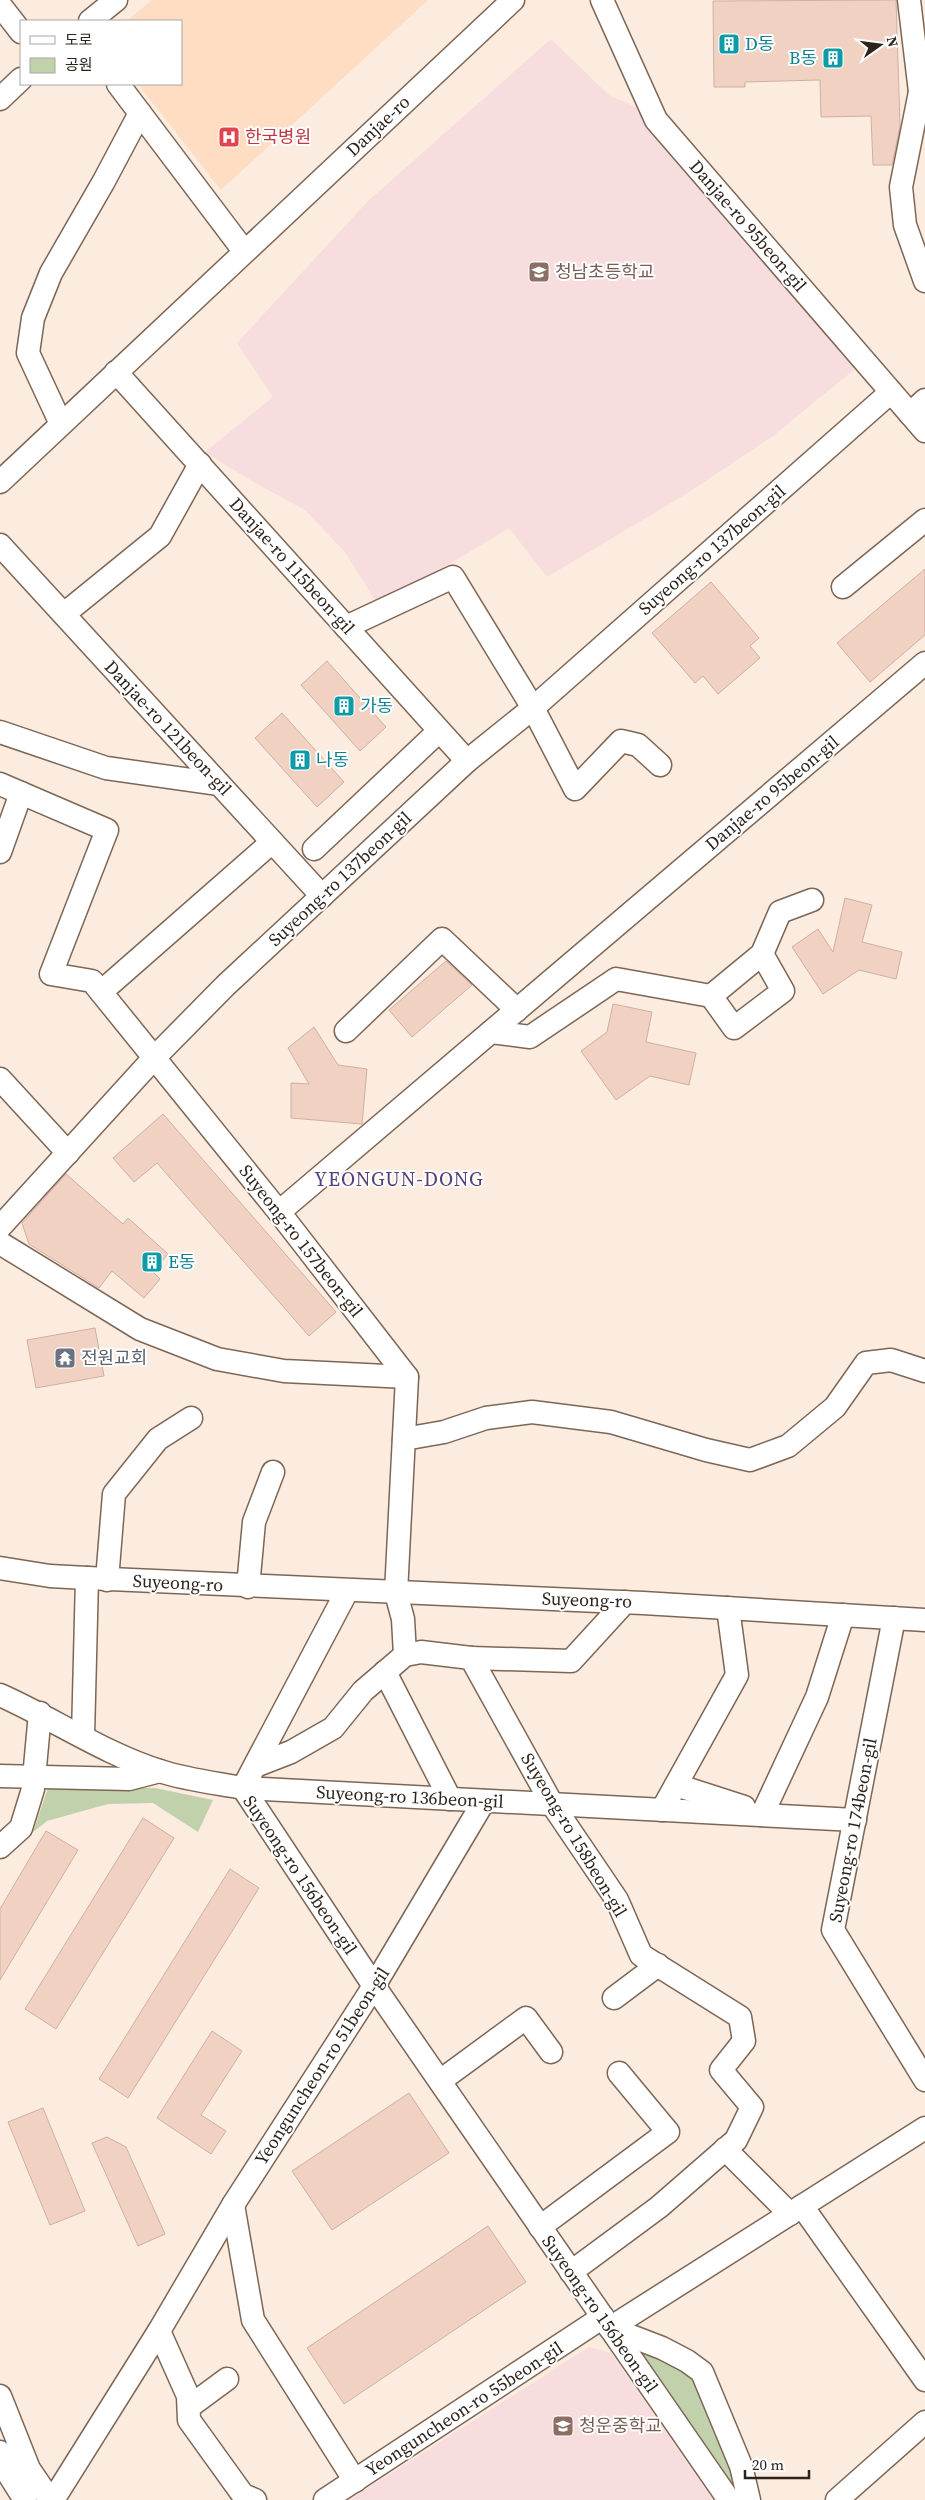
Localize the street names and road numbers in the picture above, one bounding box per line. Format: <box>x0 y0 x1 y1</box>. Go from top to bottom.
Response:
street label: Danjae-ro <box>340 89 415 162</box>
street label: Danjae-ro 95beon-gil <box>684 154 813 297</box>
street label: Suyeong-ro 137beon-gil <box>633 479 791 621</box>
street label: Danjae-ro 115beon-gil <box>224 492 361 640</box>
street label: Danjae-ro 121beon-gil <box>99 655 238 801</box>
street label: Danjae-ro 95beon-gil <box>700 729 844 856</box>
street label: Suyeong-ro 137beon-gil <box>263 806 417 952</box>
street label: Suyeong-ro 157beon-gil <box>234 1159 369 1322</box>
street label: Suyeong-ro <box>132 1568 224 1597</box>
street label: Suyeong-ro <box>541 1585 633 1614</box>
street label: Suyeong-ro 174beon-gil <box>822 1735 883 1924</box>
street label: Suyeong-ro 158beon-gil <box>515 1748 633 1922</box>
street label: Suyeong-ro 136beon-gil <box>316 1779 504 1814</box>
street label: Suyeong-ro 156beon-gil <box>238 1790 363 1959</box>
street label: Yeonguncheon-ro 51beon-gil <box>248 1962 395 2169</box>
street label: Suyeong-ro 156beon-gil <box>536 2230 664 2398</box>
street label: Yeonguncheon-ro 55beon-gil <box>360 2335 567 2482</box>

